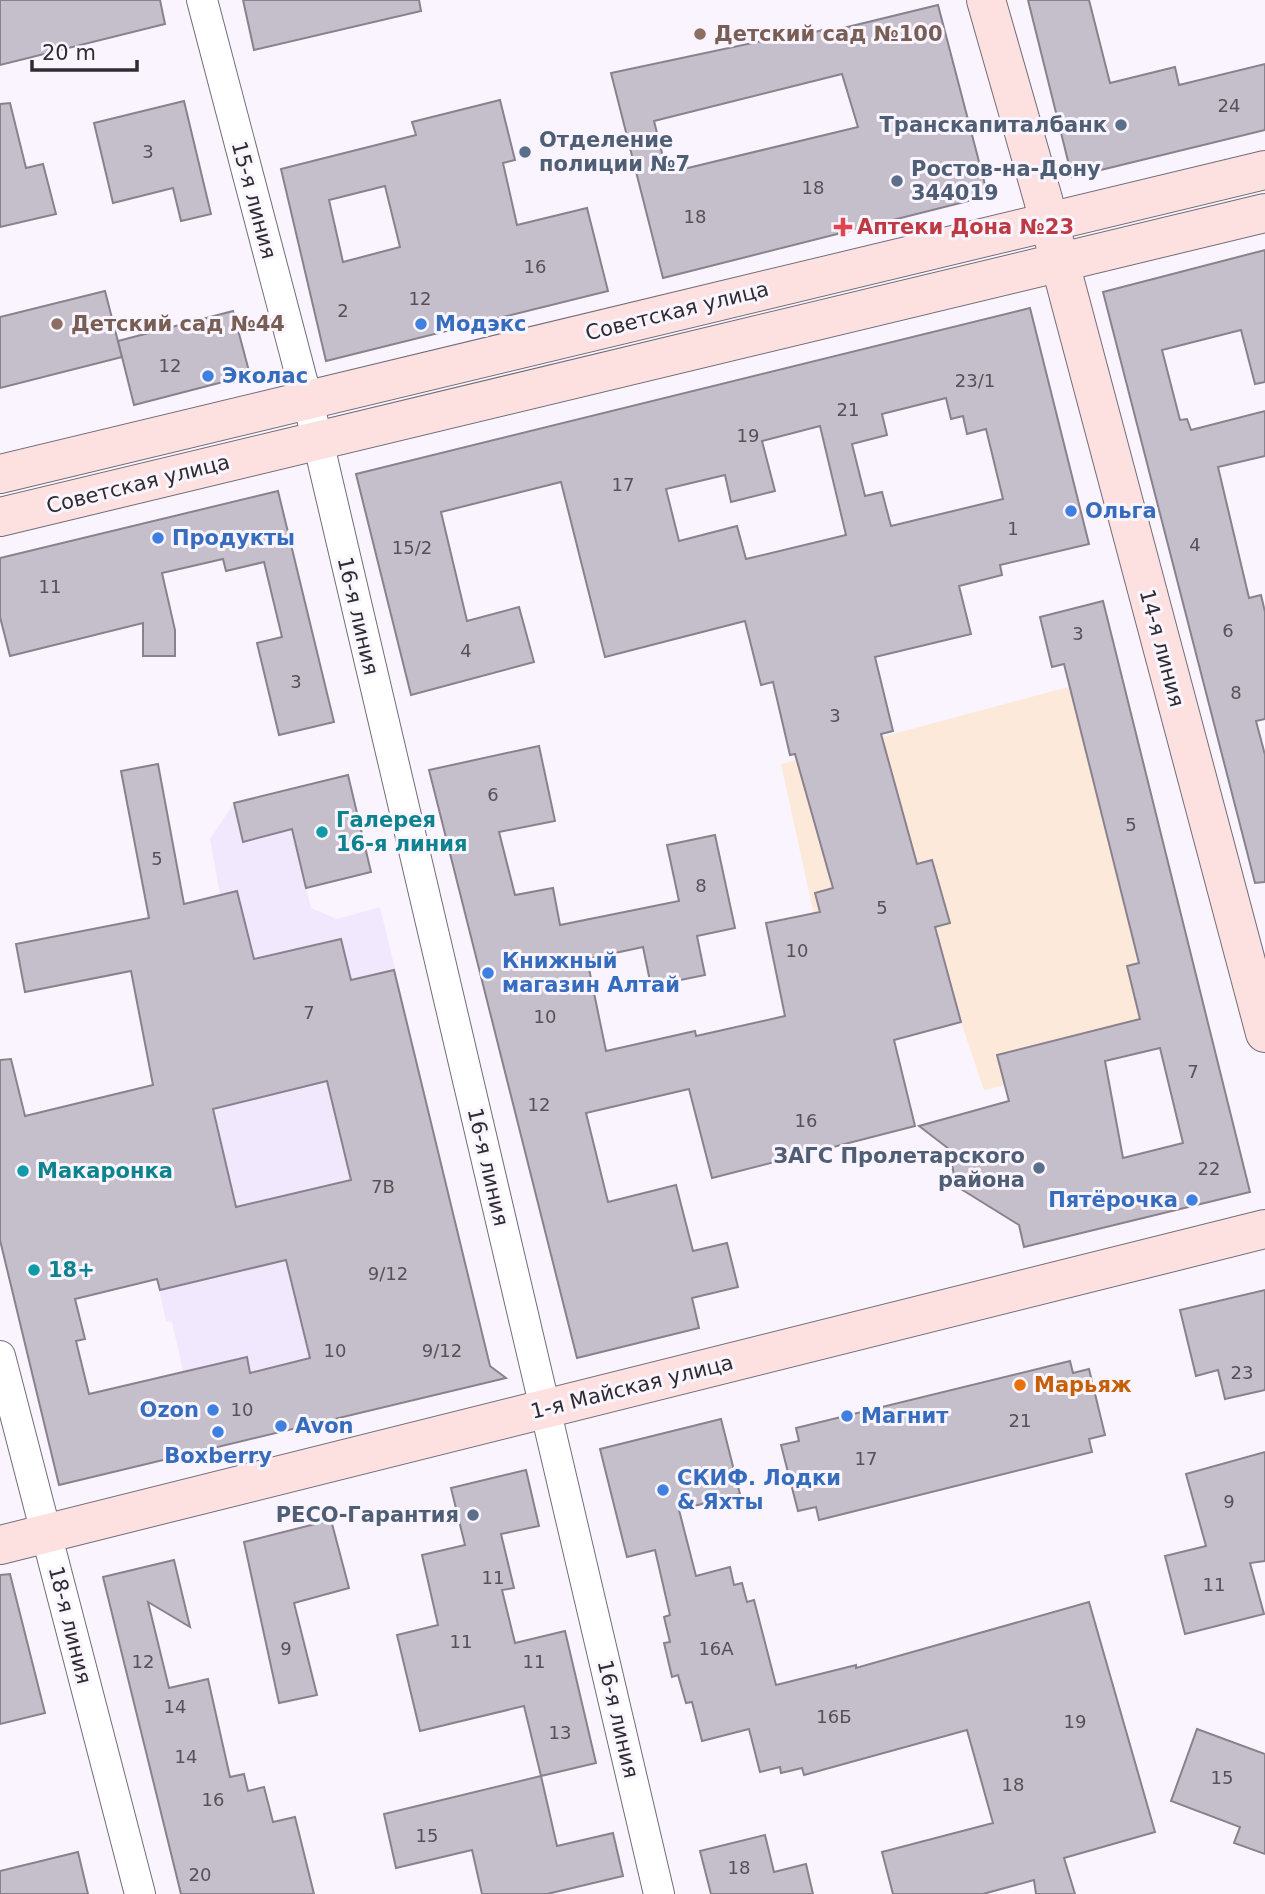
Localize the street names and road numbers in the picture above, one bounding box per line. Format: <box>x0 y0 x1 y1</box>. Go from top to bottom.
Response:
street label: 15-я линия <box>227 139 281 261</box>
street label: Советская улица <box>583 277 771 345</box>
street label: Советская улица <box>44 450 232 518</box>
street label: 16-я линия <box>333 554 383 678</box>
street label: 14-я линия <box>1135 587 1189 709</box>
street label: 16-я линия <box>463 1105 513 1229</box>
street label: 1-я Майская улица <box>528 1350 736 1424</box>
street label: 18-я линия <box>44 1564 96 1686</box>
street label: 16-я линия <box>593 1657 643 1781</box>

